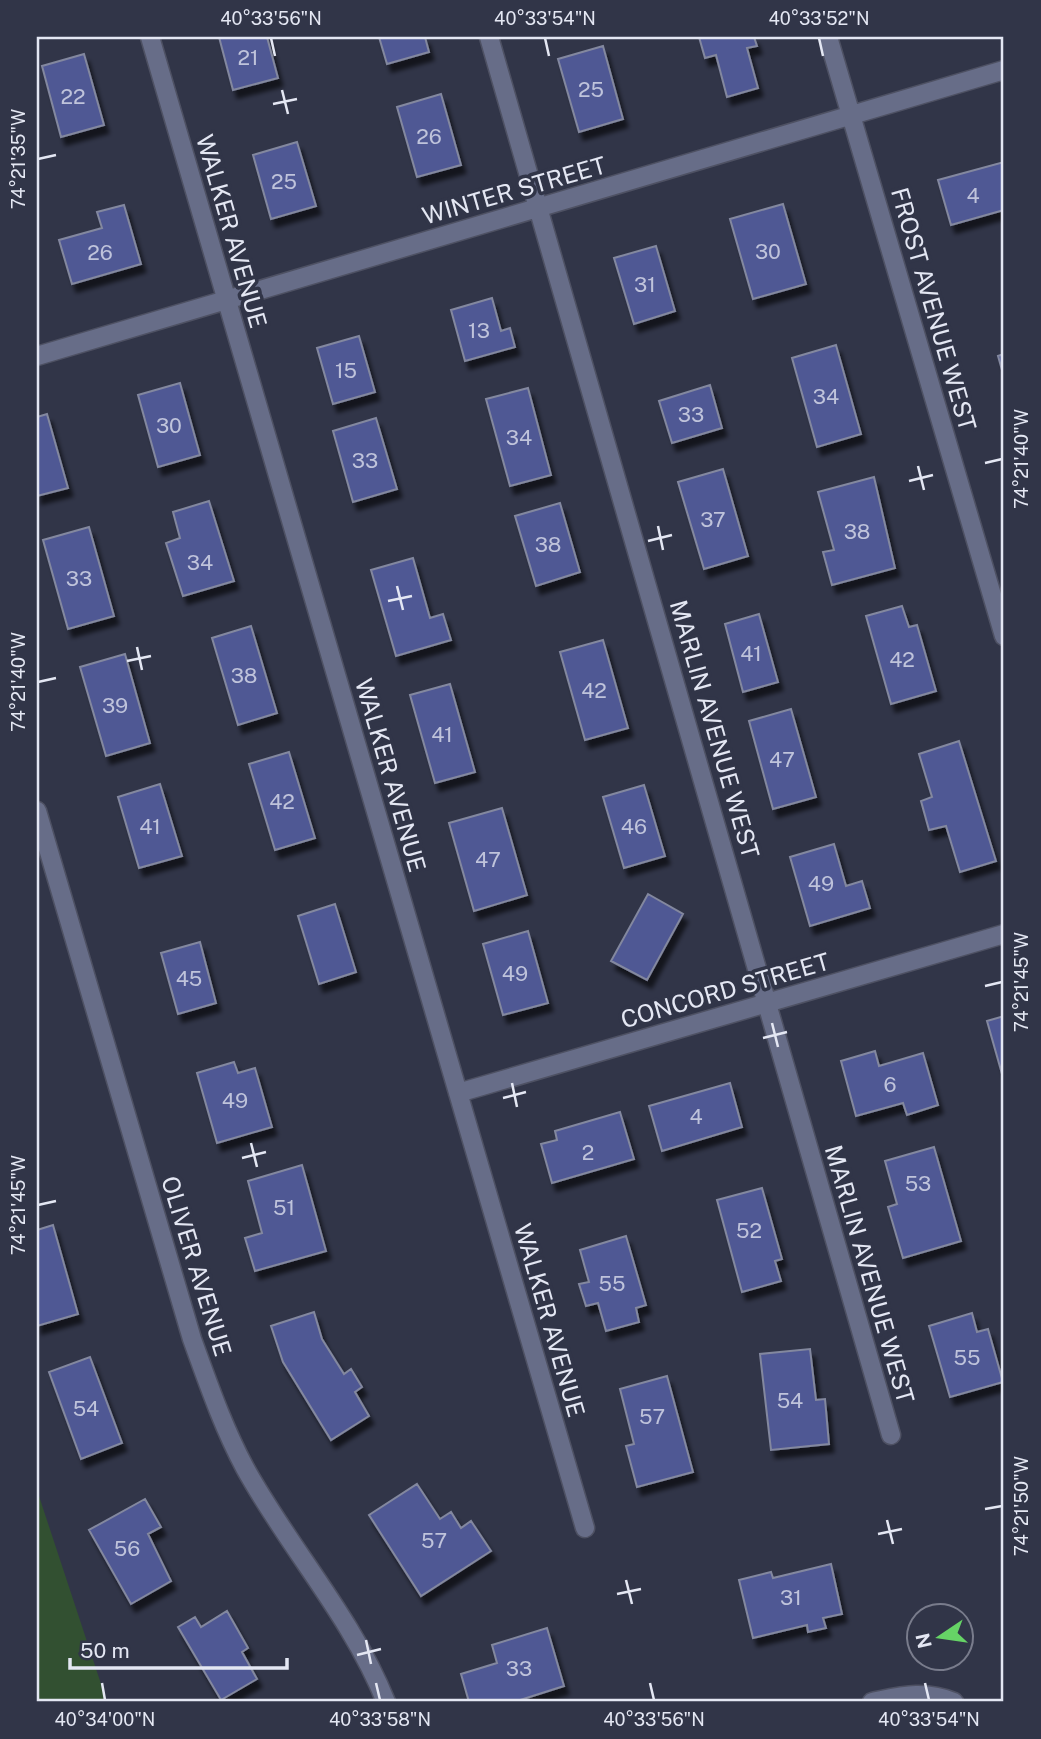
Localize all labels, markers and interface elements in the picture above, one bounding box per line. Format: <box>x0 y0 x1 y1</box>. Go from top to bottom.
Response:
text: 40°33'56"N <box>220 8 322 29</box>
text: 40°33'54"N <box>494 8 596 29</box>
text: 40°33'52"N <box>768 8 870 29</box>
house number: 21 <box>237 45 259 70</box>
house number: 25 <box>578 77 604 102</box>
house number: 22 <box>60 84 86 109</box>
text: 74°21'35"W <box>8 109 29 209</box>
house number: 26 <box>416 124 442 149</box>
street label: WALKER AVENUE <box>191 131 273 331</box>
street label: WINTER STREET <box>419 150 609 230</box>
house number: 25 <box>271 169 297 194</box>
house number: 4 <box>966 183 980 208</box>
street label: FROST AVENUE WEST <box>886 184 982 434</box>
house number: 30 <box>755 239 781 264</box>
house number: 26 <box>87 240 113 265</box>
house number: 31 <box>634 272 656 297</box>
house number: 13 <box>468 318 490 343</box>
house number: 15 <box>335 358 357 383</box>
house number: 34 <box>813 384 839 409</box>
house number: 33 <box>678 402 704 427</box>
text: 74°21'40"W <box>1011 409 1032 509</box>
house number: 30 <box>156 413 182 438</box>
house number: 34 <box>506 425 532 450</box>
house number: 33 <box>352 448 378 473</box>
house number: 37 <box>700 507 726 532</box>
house number: 38 <box>844 519 870 544</box>
house number: 38 <box>535 532 561 557</box>
house number: 34 <box>187 550 213 575</box>
house number: 33 <box>66 566 92 591</box>
street label: MARLIN AVENUE WEST <box>665 597 765 861</box>
text: 74°21'40"W <box>8 632 29 732</box>
house number: 41 <box>740 641 762 666</box>
house number: 42 <box>889 647 915 672</box>
house number: 38 <box>231 663 257 688</box>
street label: WALKER AVENUE <box>350 675 432 875</box>
house number: 42 <box>581 678 607 703</box>
house number: 39 <box>102 693 128 718</box>
house number: 41 <box>431 722 453 747</box>
house number: 47 <box>769 747 795 772</box>
house number: 42 <box>269 789 295 814</box>
house number: 41 <box>139 814 161 839</box>
house number: 46 <box>621 814 647 839</box>
house number: 47 <box>475 847 501 872</box>
house number: 49 <box>808 871 834 896</box>
text: 74°21'45"W <box>1011 932 1032 1032</box>
street label: CONCORD STREET <box>617 947 833 1033</box>
house number: 49 <box>502 961 528 986</box>
house number: 45 <box>176 966 202 991</box>
house number: 6 <box>883 1072 897 1097</box>
house number: 49 <box>222 1088 248 1113</box>
house number: 4 <box>689 1104 703 1129</box>
house number: 2 <box>582 1140 594 1165</box>
street label: MARLIN AVENUE WEST <box>820 1142 920 1406</box>
text: 74°21'45"W <box>8 1155 29 1255</box>
house number: 53 <box>905 1171 931 1196</box>
street label: OLIVER AVENUE <box>156 1173 238 1359</box>
house number: 51 <box>273 1195 295 1220</box>
house number: 52 <box>736 1218 762 1243</box>
street label: WALKER AVENUE <box>509 1220 591 1420</box>
house number: 55 <box>599 1271 625 1296</box>
house number: 55 <box>954 1345 980 1370</box>
house number: 54 <box>777 1388 803 1413</box>
house number: 54 <box>73 1396 99 1421</box>
house number: 57 <box>639 1404 665 1429</box>
text: 74°21'50"W <box>1011 1456 1032 1556</box>
house number: 57 <box>421 1528 447 1553</box>
house number: 56 <box>114 1536 140 1561</box>
house number: 31 <box>780 1585 802 1610</box>
north arrow <box>904 1602 974 1672</box>
scale bar <box>70 1627 287 1671</box>
text: N <box>911 1631 936 1651</box>
text: 50 m <box>80 1638 130 1663</box>
house number: 33 <box>506 1656 532 1681</box>
text: 40°34'00"N <box>55 1709 155 1730</box>
text: 40°33'58"N <box>329 1709 431 1730</box>
text: 40°33'56"N <box>603 1709 705 1730</box>
text: 40°33'54"N <box>878 1709 980 1730</box>

